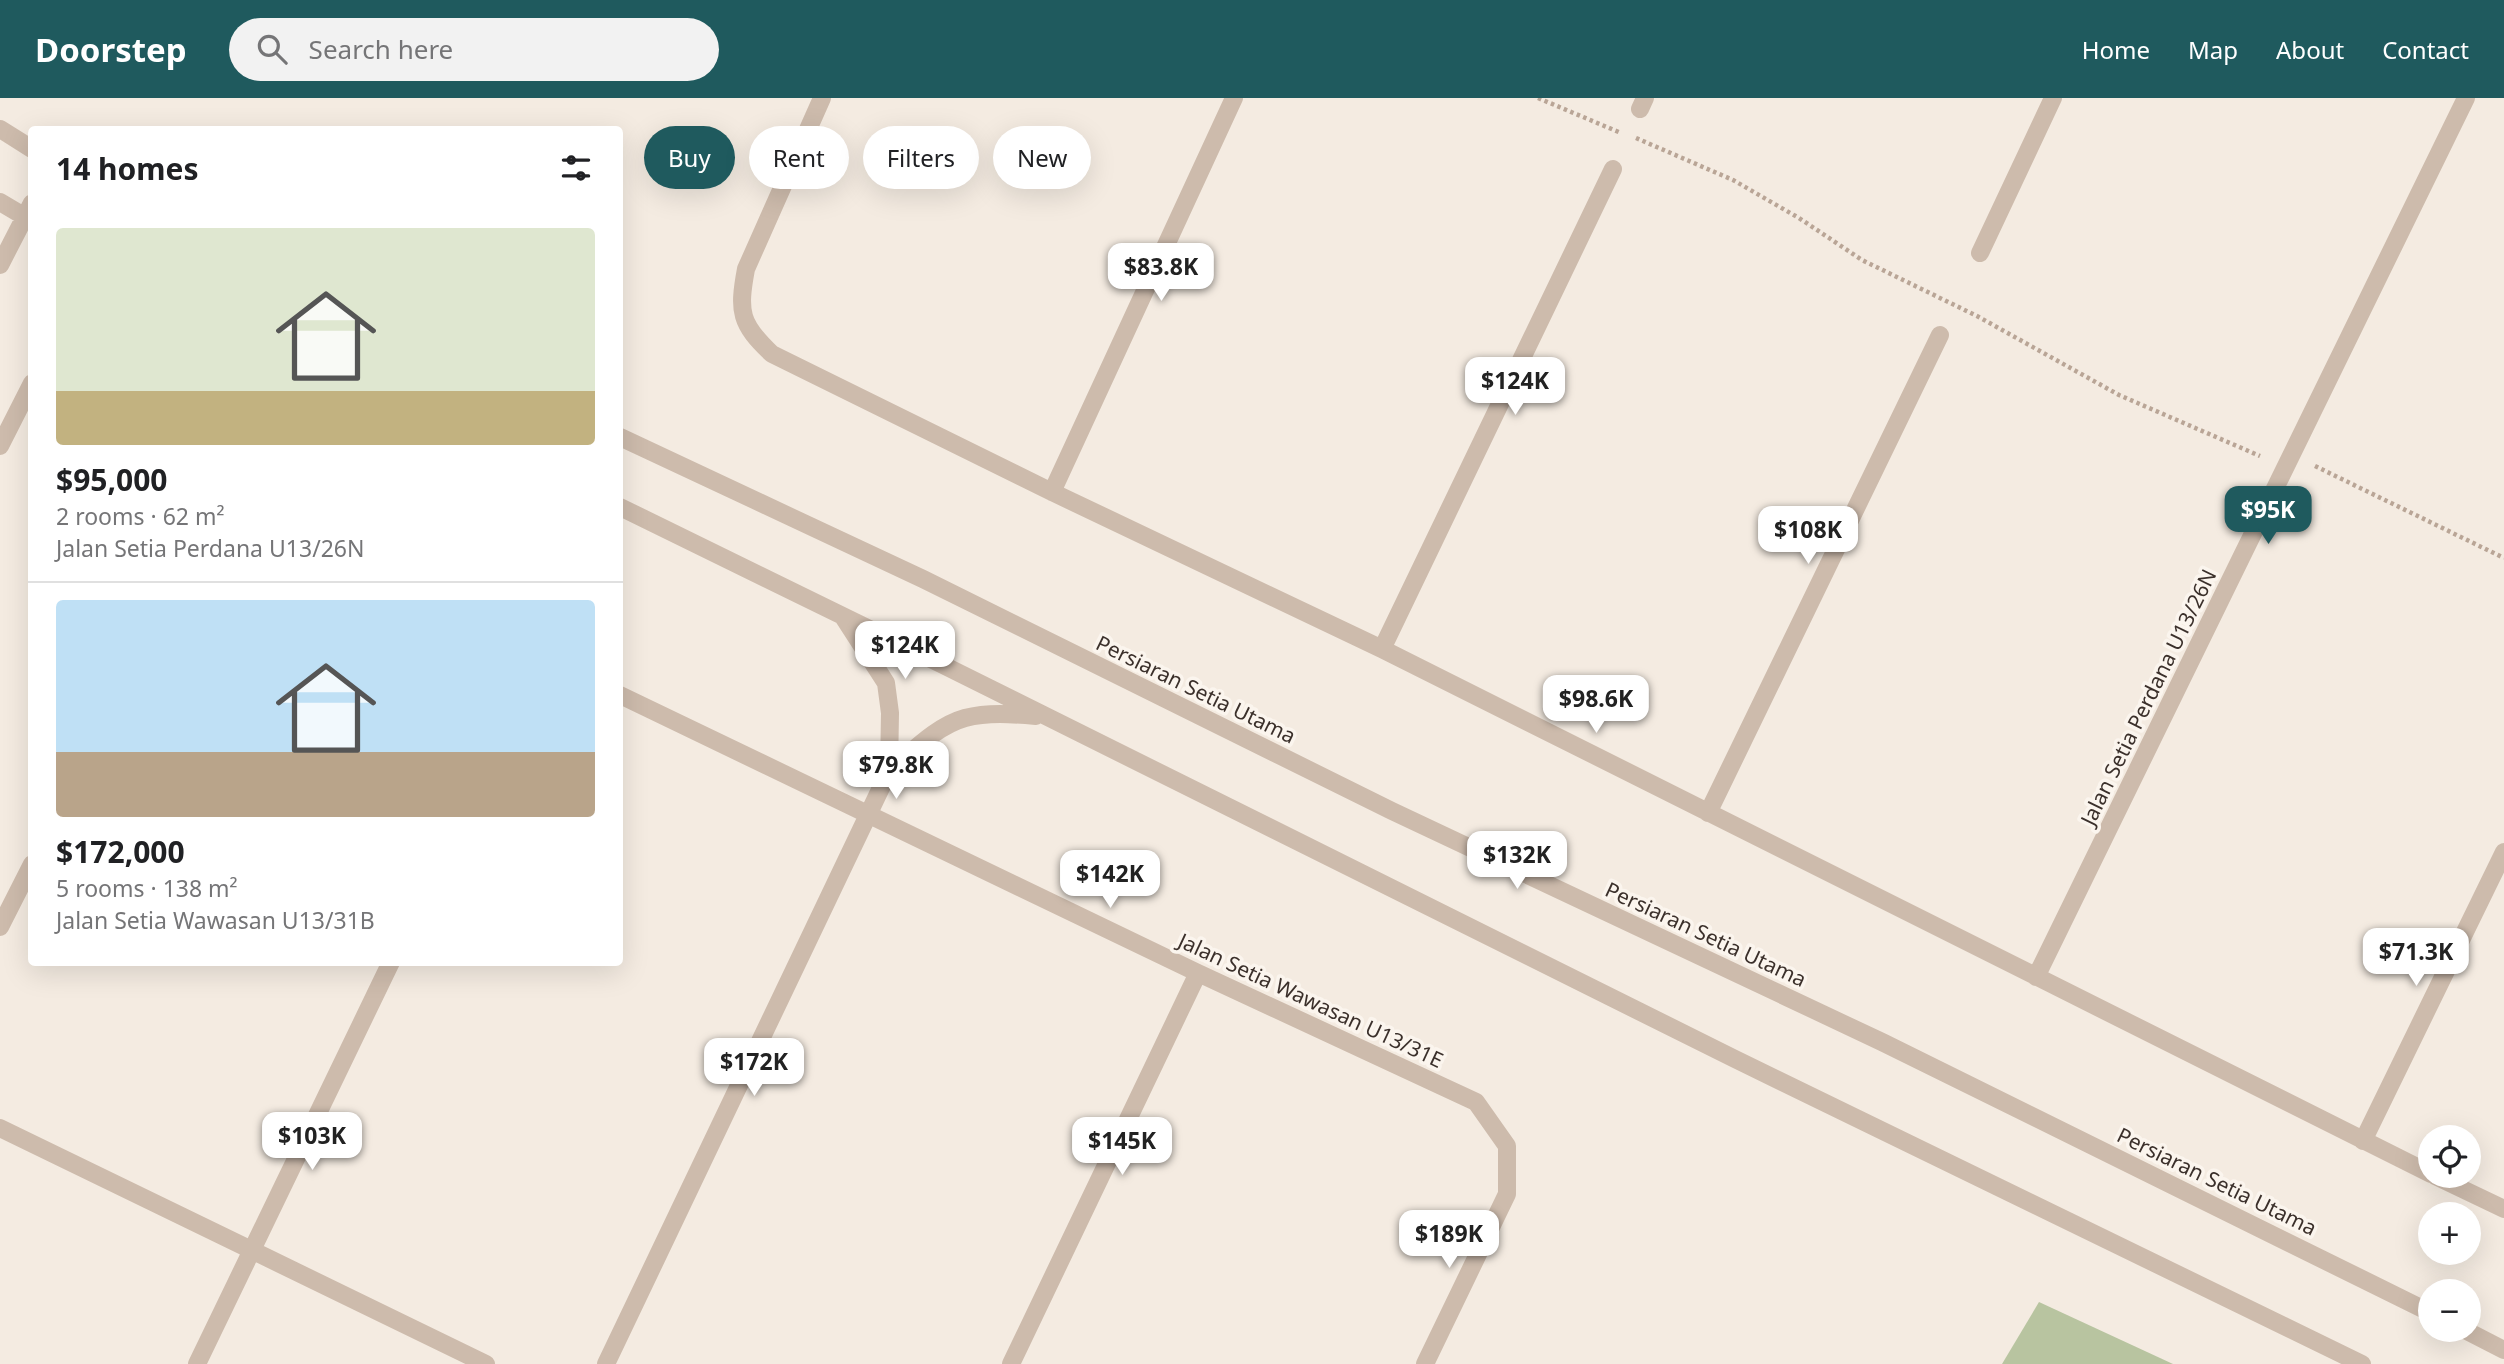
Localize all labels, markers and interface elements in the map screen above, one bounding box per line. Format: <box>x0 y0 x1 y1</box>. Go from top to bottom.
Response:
search box <box>229 18 719 81</box>
text: Doorstep <box>35 27 187 72</box>
icon: search <box>253 30 291 68</box>
text: Search here <box>309 31 453 67</box>
text: Home <box>2082 33 2150 66</box>
text: Map <box>2188 33 2238 66</box>
text: About <box>2276 33 2344 66</box>
text: Contact <box>2382 33 2469 66</box>
chip: Buy <box>644 126 735 189</box>
chip: Rent <box>749 126 849 189</box>
chip: Filters <box>863 126 979 189</box>
chip: New <box>993 126 1091 189</box>
text: 14 homes <box>56 148 199 189</box>
icon: filters <box>557 149 595 187</box>
pin: $83.8K <box>1104 244 1218 303</box>
text: $83.8K <box>1124 250 1198 282</box>
icon: home <box>263 273 389 399</box>
pin: $124K <box>1466 358 1564 417</box>
text: $124K <box>1481 364 1549 396</box>
text: $95,000 <box>56 459 168 500</box>
pin: $95K <box>2227 486 2309 546</box>
text: $95K <box>2241 493 2295 525</box>
text: 2 rooms · 62 m² <box>56 500 225 532</box>
pin: $108K <box>1759 506 1857 566</box>
text: $108K <box>1774 513 1842 545</box>
text: Jalan Setia Perdana U13/26N <box>56 532 364 564</box>
street label: Jalan Setia Perdana U13/26N <box>2073 564 2222 832</box>
pin: $124K <box>856 622 954 681</box>
text: $124K <box>871 628 939 660</box>
street label: Persiaran Setia Utama <box>1092 628 1300 750</box>
icon: home <box>263 645 389 771</box>
pin: $98.6K <box>1539 676 1653 735</box>
text: $98.6K <box>1559 682 1633 714</box>
pin: $79.8K <box>839 742 953 801</box>
text: $79.8K <box>859 748 933 780</box>
text: $172,000 <box>56 831 185 872</box>
pin: $132K <box>1468 832 1566 891</box>
text: $132K <box>1483 838 1551 870</box>
pin: $142K <box>1061 850 1159 910</box>
text: $142K <box>1076 857 1144 889</box>
text: 5 rooms · 138 m² <box>56 872 238 904</box>
street label: Persiaran Setia Utama <box>1601 875 1811 993</box>
text: Jalan Setia Wawasan U13/31B <box>56 904 375 936</box>
street label: Jalan Setia Wawasan U13/31E <box>1172 925 1448 1074</box>
pin: $71.3K <box>2359 928 2473 988</box>
text: $71.3K <box>2379 935 2453 967</box>
pin: $172K <box>705 1038 803 1098</box>
text: $172K <box>720 1045 788 1077</box>
pin: $103K <box>263 1112 361 1172</box>
pin: $145K <box>1073 1118 1171 1177</box>
text: $103K <box>278 1119 346 1151</box>
street label: Persiaran Setia Utama <box>2113 1120 2321 1242</box>
text: $145K <box>1088 1124 1156 1156</box>
map controls <box>2418 1125 2481 1342</box>
button: locate <box>2418 1125 2481 1188</box>
button: + <box>2418 1202 2481 1265</box>
pin: $189K <box>1400 1210 1498 1270</box>
text: $189K <box>1415 1217 1483 1249</box>
button: − <box>2418 1279 2481 1342</box>

